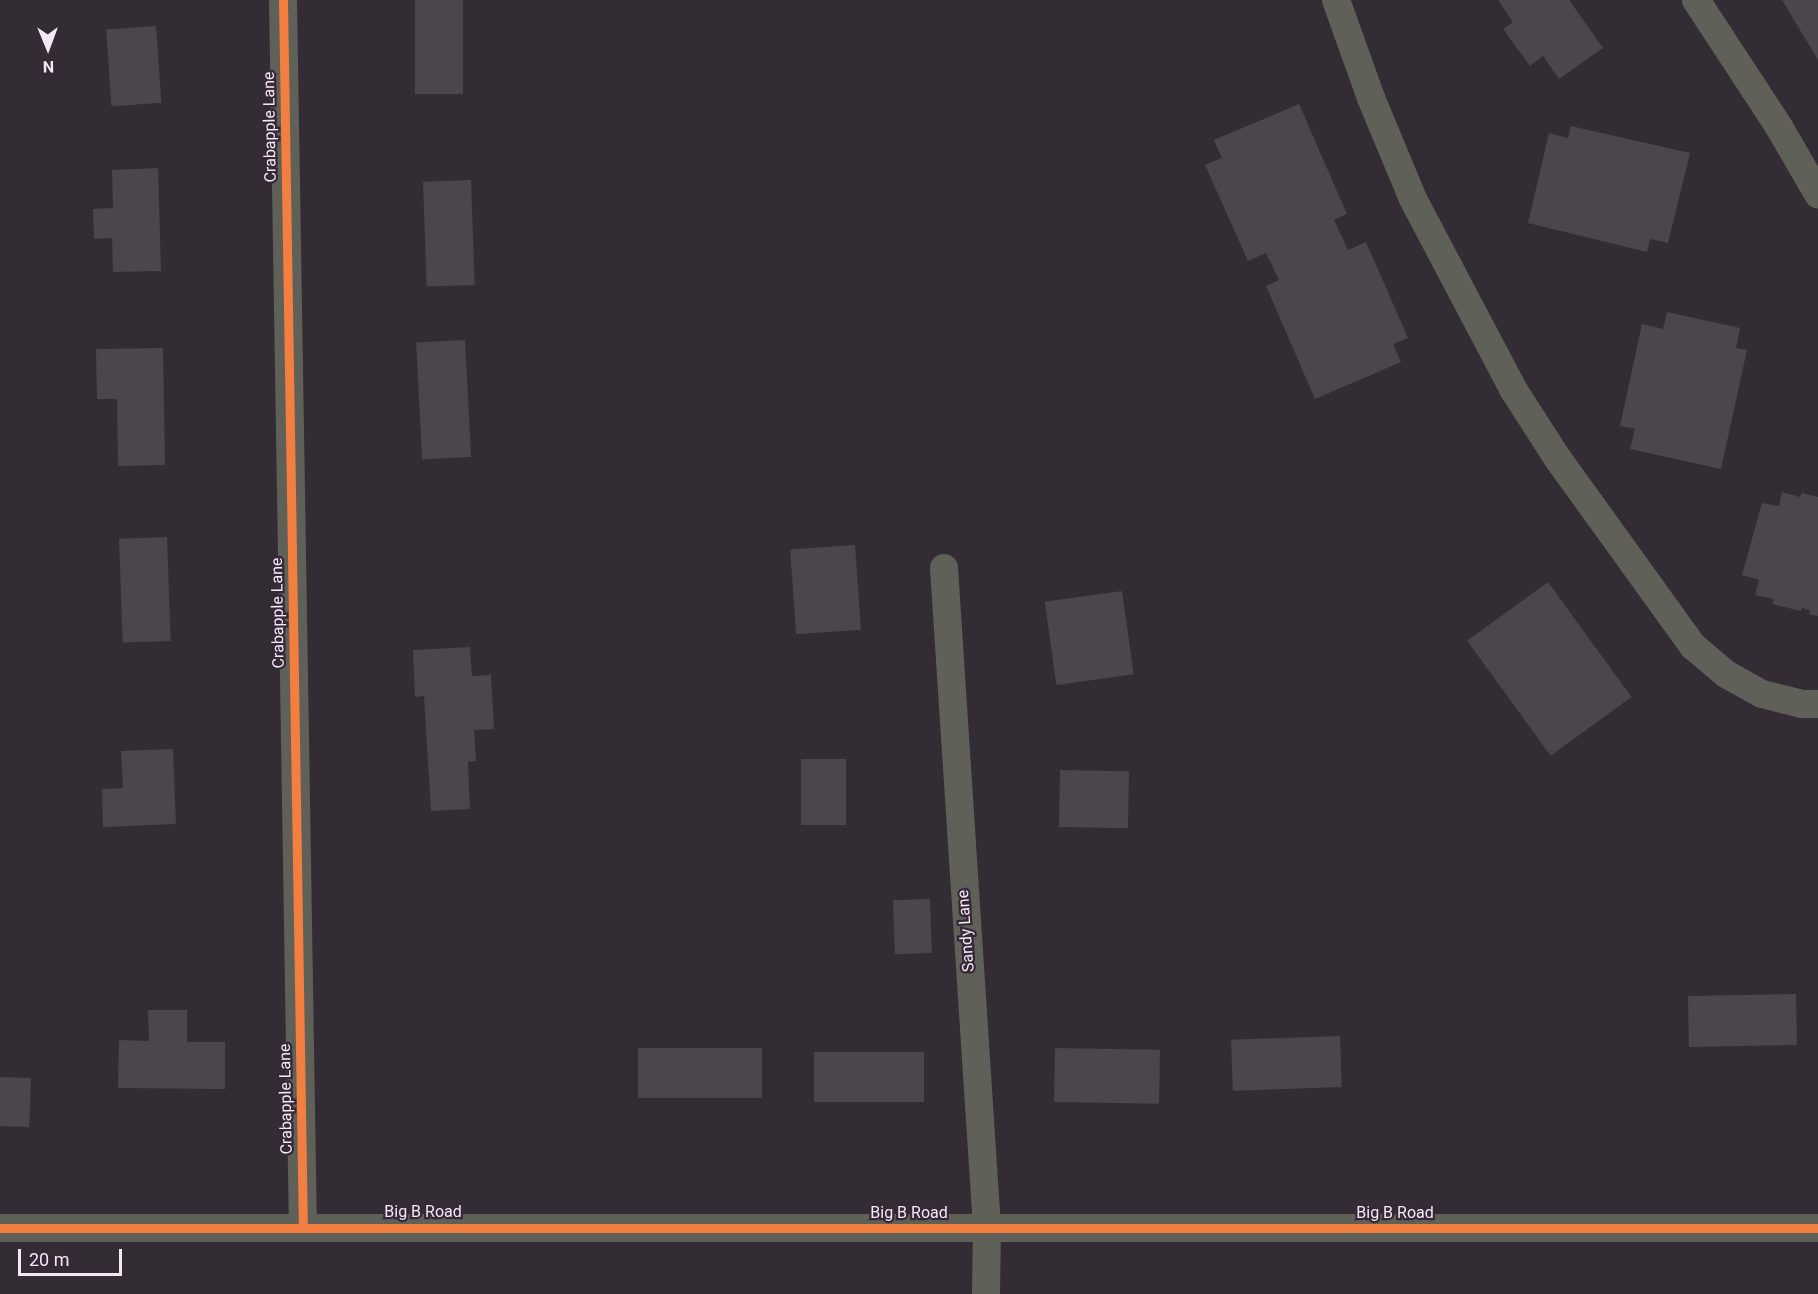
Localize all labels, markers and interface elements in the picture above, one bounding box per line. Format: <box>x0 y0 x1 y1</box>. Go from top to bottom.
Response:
north arrow <box>18 18 78 78</box>
text: N <box>43 57 54 76</box>
street label: Crabapple Lane <box>259 71 281 183</box>
street label: Crabapple Lane <box>267 557 289 669</box>
street label: Sandy Lane <box>954 889 978 973</box>
street label: Crabapple Lane <box>275 1043 297 1155</box>
street label: Big B Road <box>384 1202 462 1222</box>
street label: Big B Road <box>870 1203 948 1223</box>
street label: Big B Road <box>1356 1203 1434 1223</box>
scale bar <box>21 1237 124 1275</box>
text: 20 m <box>29 1249 69 1270</box>

